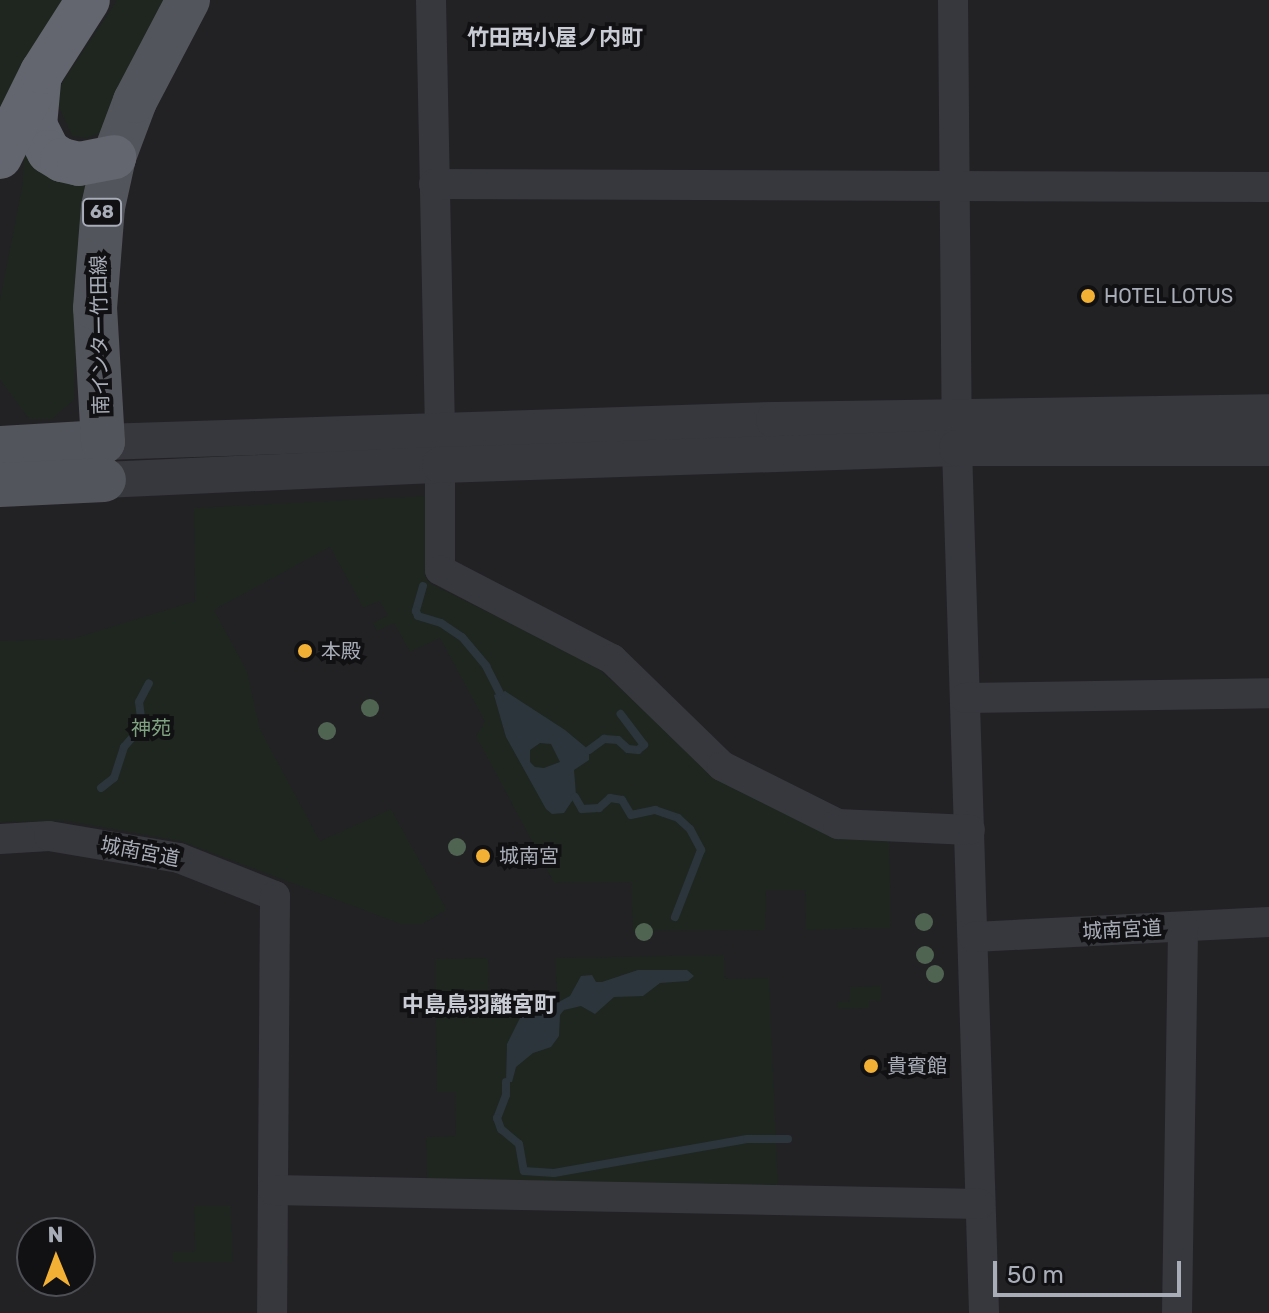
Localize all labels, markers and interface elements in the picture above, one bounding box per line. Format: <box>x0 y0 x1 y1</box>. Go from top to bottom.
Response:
district label: 竹田西小屋ノ内町 <box>467 25 643 51</box>
road number: 68 <box>82 198 122 226</box>
street label: 南インター竹田線 <box>87 255 113 415</box>
place label: HOTEL LOTUS <box>1104 284 1234 308</box>
marker: HOTEL LOTUS <box>1079 287 1097 305</box>
place label: 本殿 <box>321 639 361 663</box>
marker: 本殿 <box>296 642 314 660</box>
park label: 神苑 <box>131 716 171 740</box>
street label: 城南宮道 <box>98 833 182 871</box>
place label: 城南宮 <box>499 844 559 868</box>
marker: 城南宮 <box>474 847 492 865</box>
street label: 城南宮道 <box>1081 916 1163 944</box>
district label: 中島鳥羽離宮町 <box>402 992 556 1018</box>
place label: 貴賓館 <box>887 1054 947 1078</box>
marker: 貴賓館 <box>862 1057 880 1075</box>
north arrow <box>16 1217 96 1297</box>
text: N <box>47 1221 64 1248</box>
scale bar <box>997 1245 1185 1295</box>
text: 50 m <box>1007 1261 1064 1289</box>

